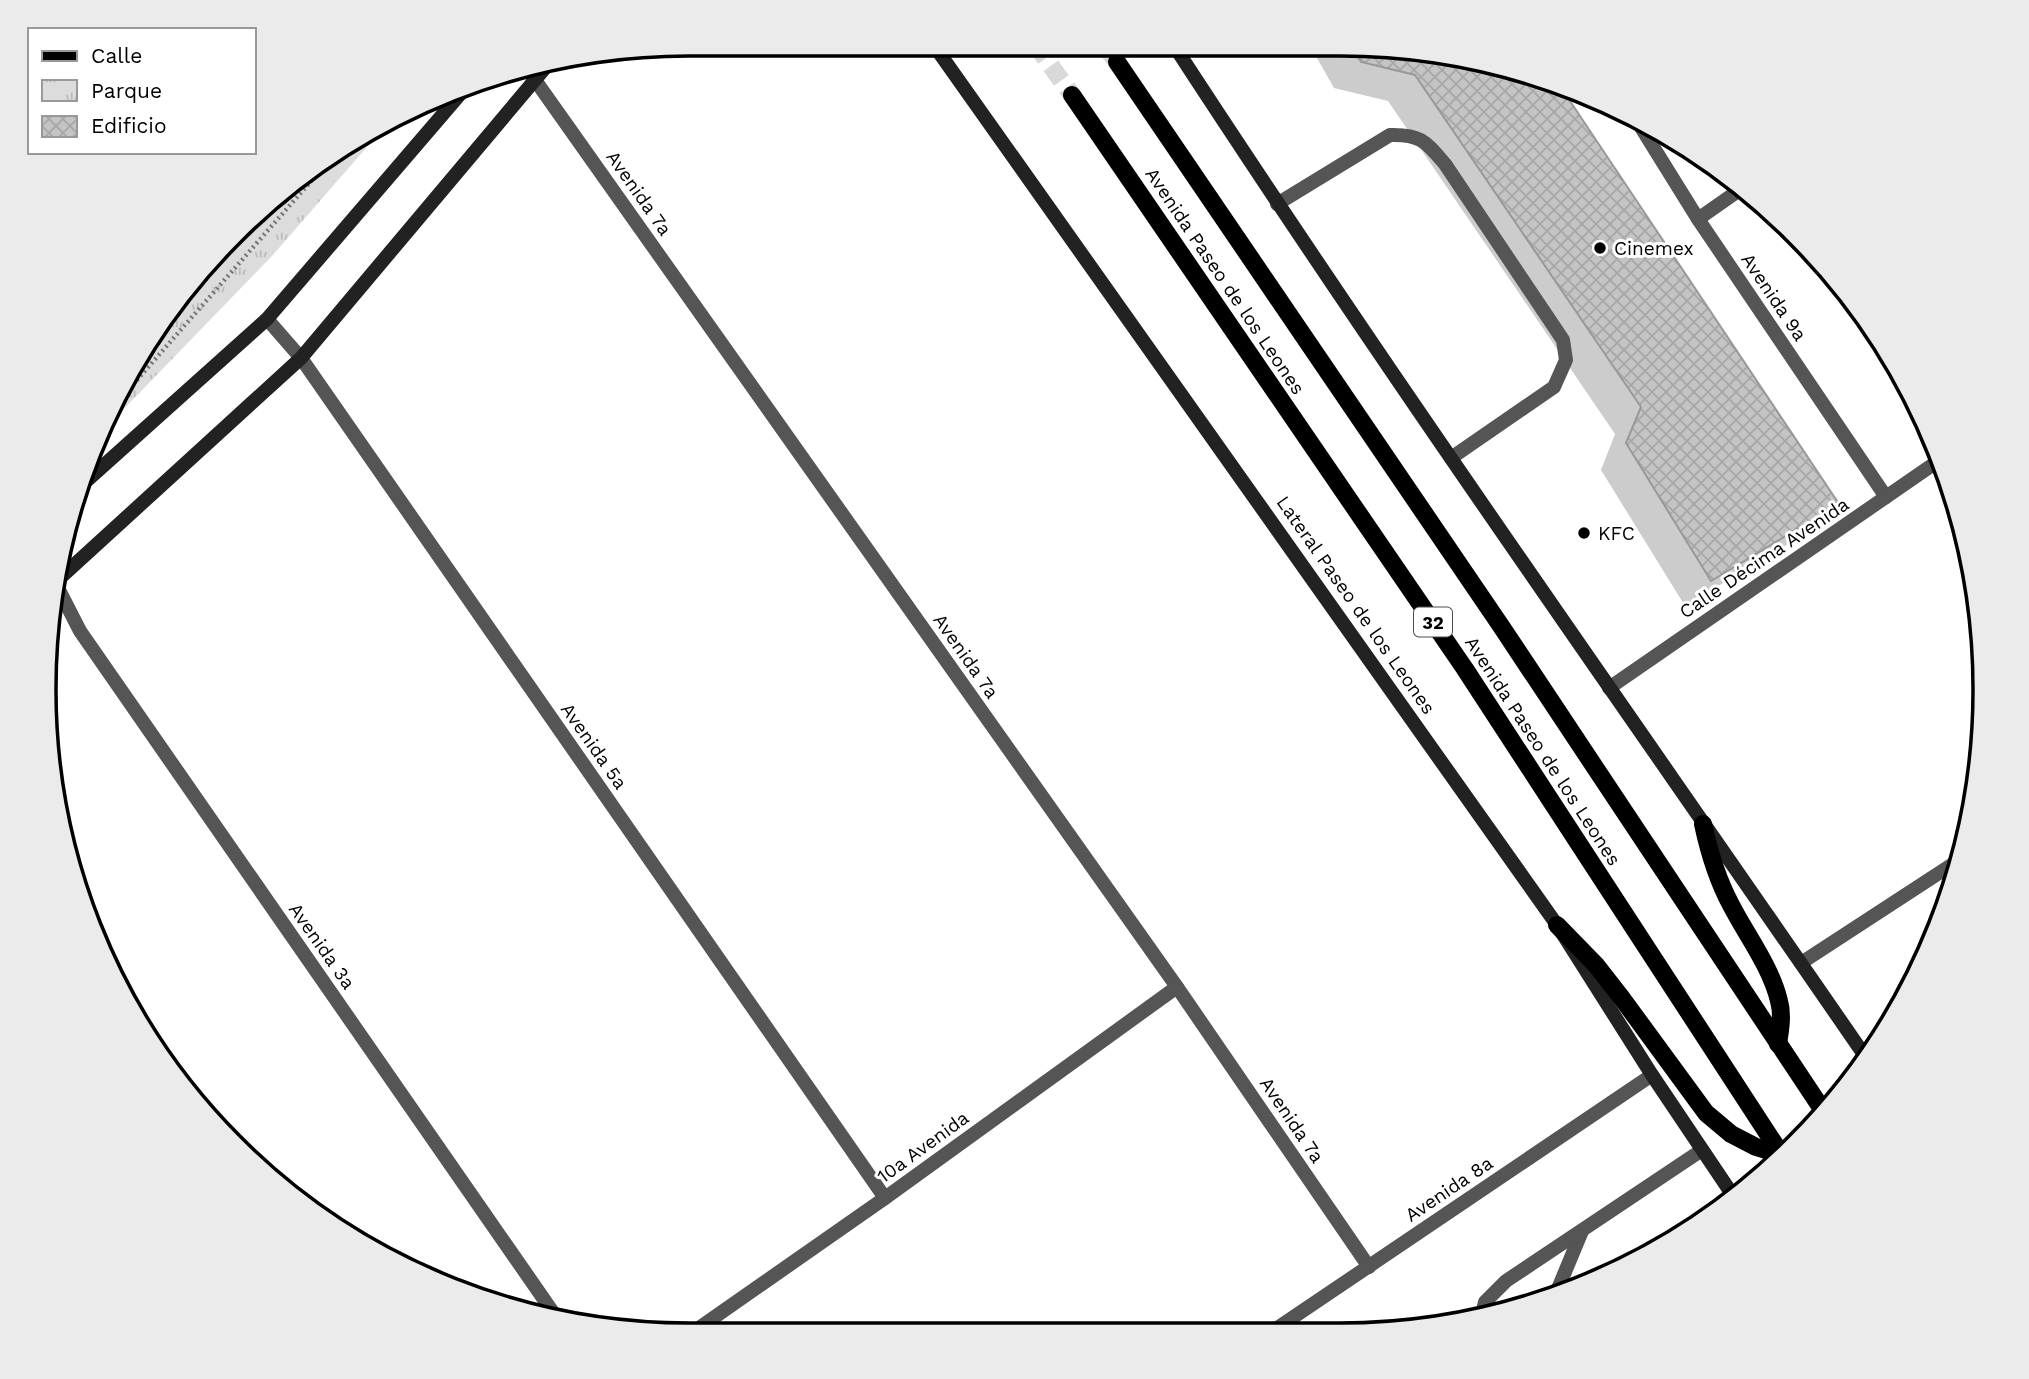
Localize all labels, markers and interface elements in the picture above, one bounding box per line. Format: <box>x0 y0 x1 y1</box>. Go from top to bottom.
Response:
legend <box>28 28 256 154</box>
text: Calle <box>91 43 142 68</box>
text: Parque <box>91 78 162 103</box>
text: Edificio <box>91 113 167 138</box>
street label: Avenida 7a <box>601 146 677 240</box>
street label: Avenida Paseo de los Leones <box>1140 163 1310 399</box>
place label: Cinemex <box>1614 237 1694 260</box>
marker: Cinemex <box>1592 240 1608 256</box>
street label: Avenida 9a <box>1736 249 1812 345</box>
street label: Lateral Paseo de los Leones <box>1272 492 1440 718</box>
street label: Calle Décima Avenida <box>1675 493 1853 623</box>
place label: KFC <box>1598 522 1635 545</box>
marker: KFC <box>1576 525 1592 541</box>
road number: 32 <box>1414 608 1452 636</box>
street label: Avenida 7a <box>928 609 1004 703</box>
street label: Avenida Paseo de los Leones <box>1460 632 1626 870</box>
street label: Avenida 5a <box>556 698 632 794</box>
street label: Avenida 3a <box>284 898 360 994</box>
street label: Avenida 7a <box>1255 1073 1329 1167</box>
street label: 10a Avenida <box>873 1106 973 1188</box>
street label: Avenida 8a <box>1401 1151 1497 1227</box>

